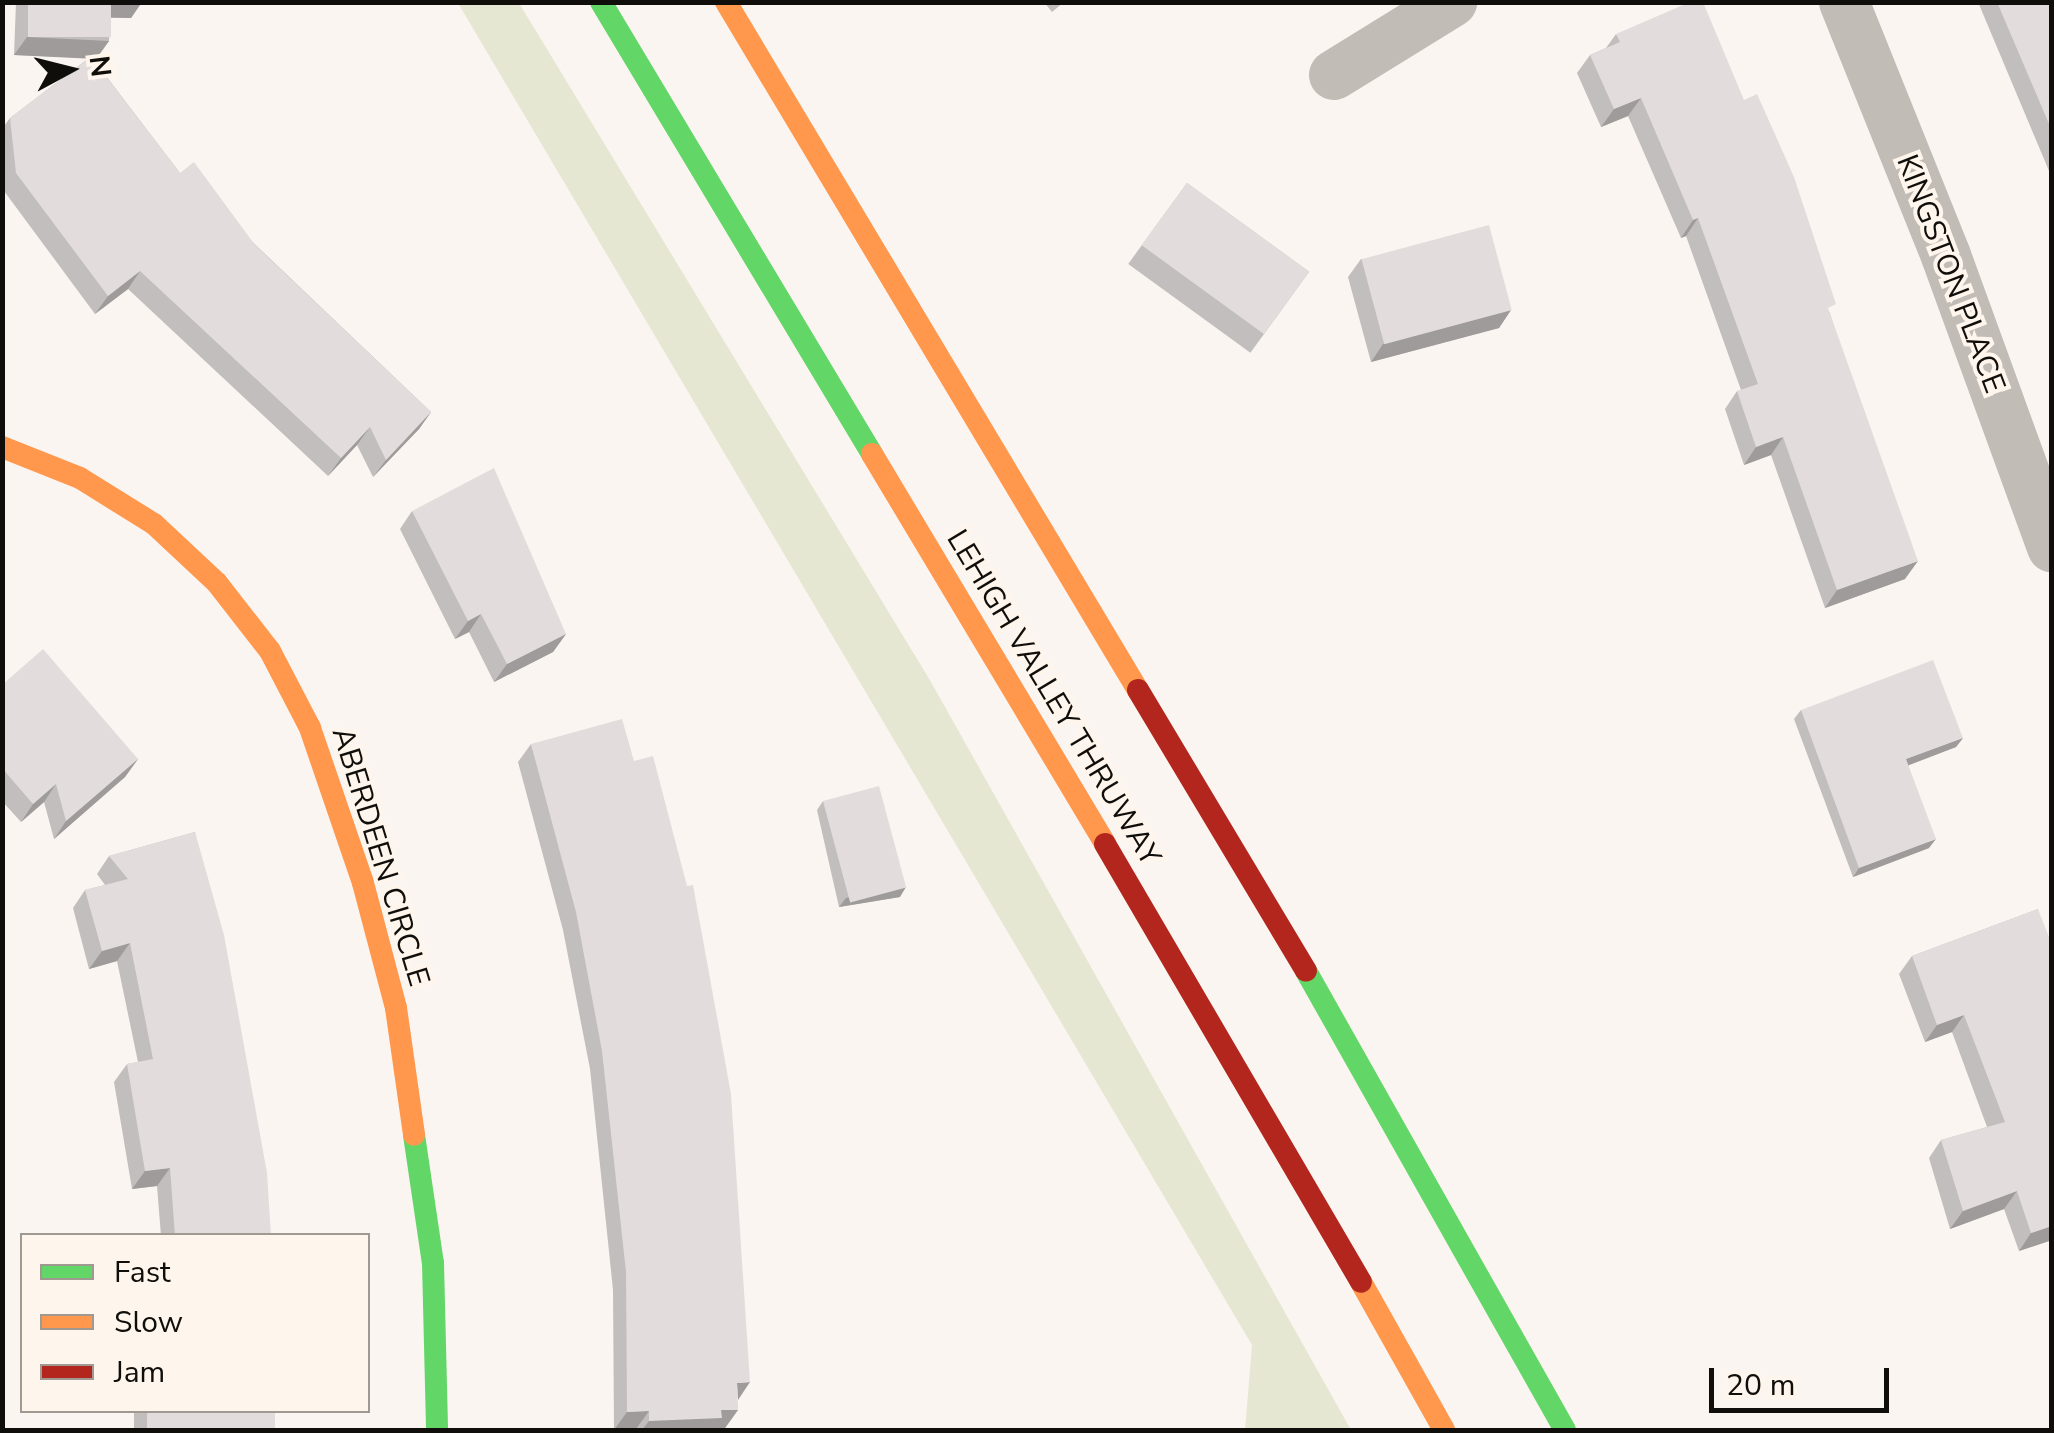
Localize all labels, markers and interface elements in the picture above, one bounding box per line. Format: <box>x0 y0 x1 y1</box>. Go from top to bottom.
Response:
north arrow <box>20 20 120 120</box>
text: N <box>80 54 120 79</box>
street label: KINGSTON PLACE <box>1888 150 2012 398</box>
street label: LEHIGH VALLEY THRUWAY <box>938 524 1168 872</box>
street label: ABERDEEN CIRCLE <box>324 723 436 991</box>
legend <box>20 1233 370 1413</box>
text: Fast <box>114 1252 171 1293</box>
text: Slow <box>114 1302 183 1343</box>
scale bar <box>1714 1348 1894 1410</box>
text: Jam <box>114 1352 165 1393</box>
text: 20 m <box>1726 1365 1795 1406</box>

